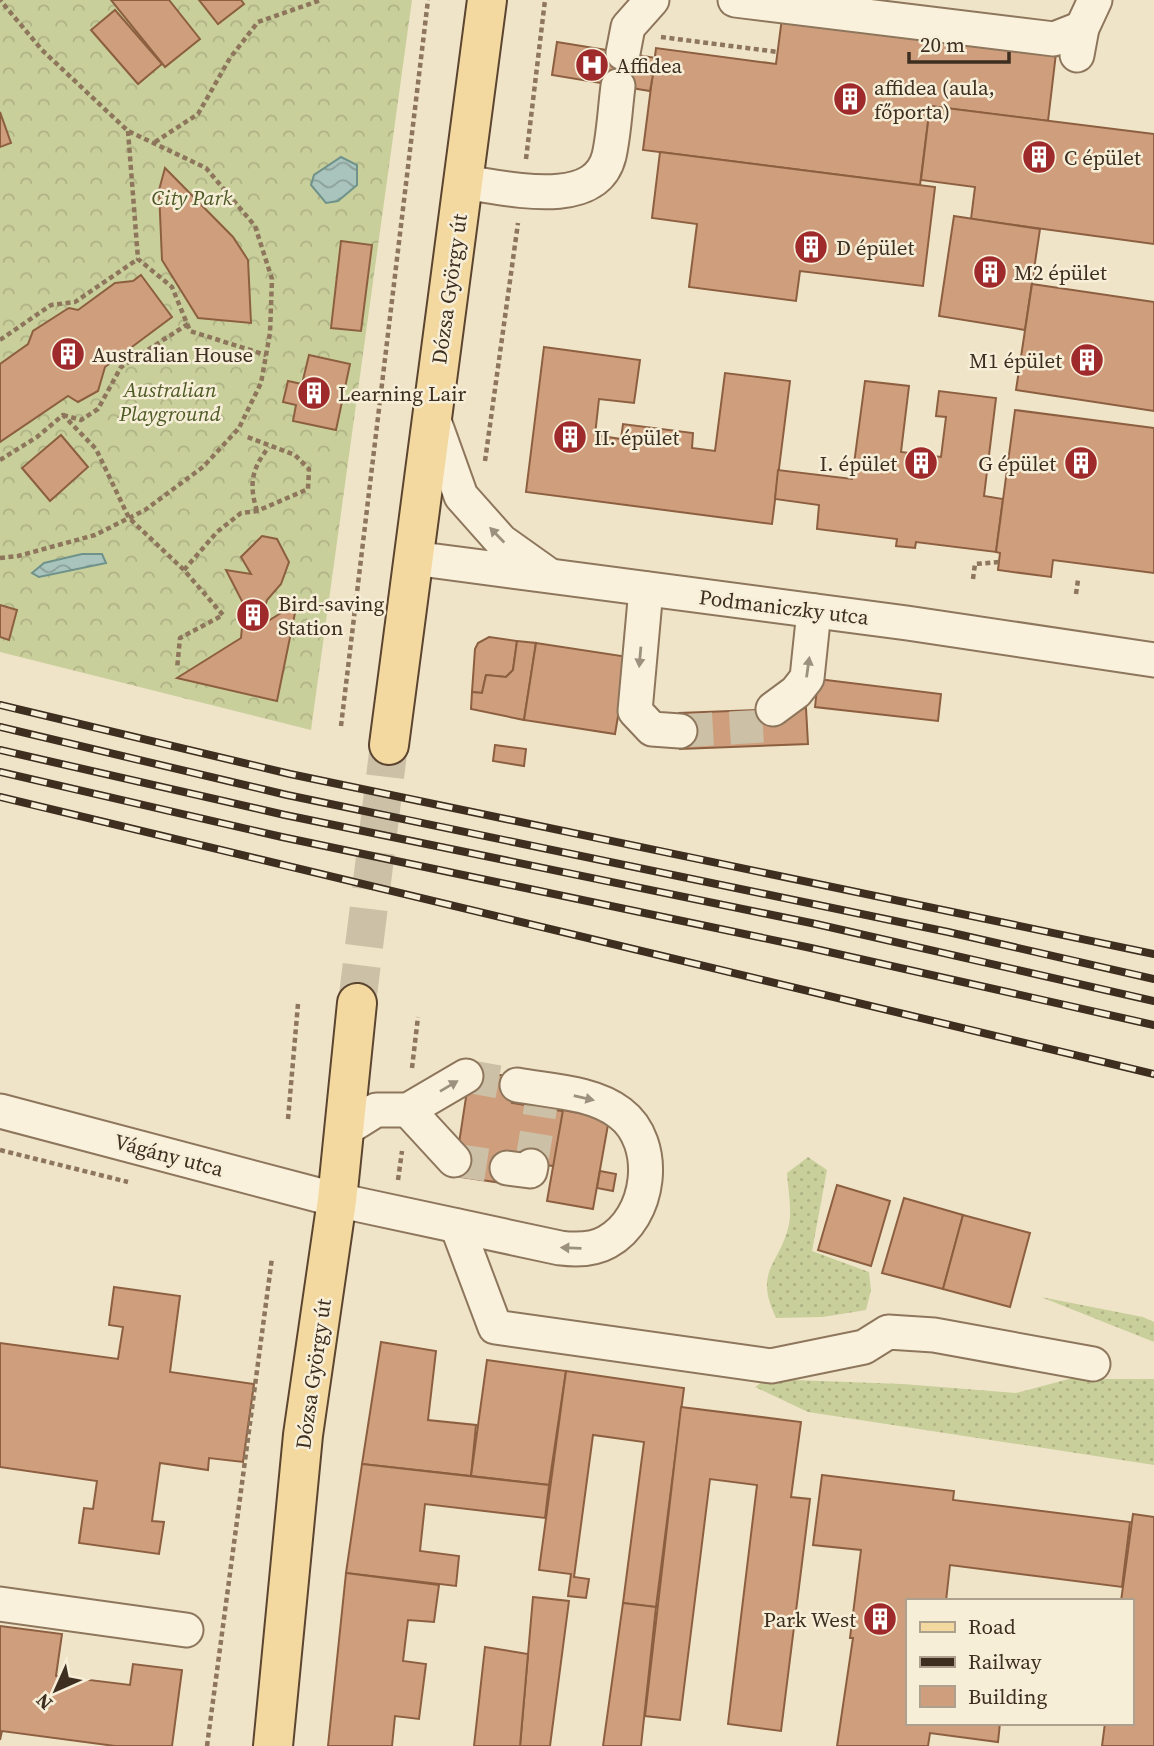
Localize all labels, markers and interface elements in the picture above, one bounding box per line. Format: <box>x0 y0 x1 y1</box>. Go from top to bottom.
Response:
scale bar <box>909 21 1009 65</box>
text: 20 m <box>920 30 965 59</box>
hospital icon: Affidea <box>573 46 611 84</box>
place label: Affidea <box>616 51 682 80</box>
place label: affidea (aula, főporta) <box>874 73 995 126</box>
building icon: affidea (aula, főporta) <box>831 80 869 118</box>
building icon: C épület <box>1020 138 1058 176</box>
place label: C épület <box>1064 143 1141 172</box>
park label: City Park <box>152 183 233 212</box>
street label: Dózsa György út <box>424 212 474 366</box>
building icon: D épület <box>792 228 830 266</box>
place label: D épület <box>836 233 915 262</box>
building icon: M2 épület <box>971 253 1009 291</box>
place label: M2 épület <box>1014 258 1107 287</box>
building icon: Australian House <box>49 335 87 373</box>
place label: Australian House <box>92 340 253 369</box>
building icon: M1 épület <box>1068 341 1106 379</box>
place label: M1 épület <box>969 346 1062 375</box>
building icon: Learning Lair <box>295 374 333 412</box>
park label: Australian Playground <box>118 375 221 428</box>
place label: Learning Lair <box>338 379 466 408</box>
building icon: II. épület <box>551 418 589 456</box>
place label: II. épület <box>594 423 680 452</box>
building icon: I. épület <box>902 444 940 482</box>
building icon: G épület <box>1062 444 1100 482</box>
place label: I. épület <box>819 449 897 478</box>
place label: G épület <box>978 449 1056 478</box>
one-way arrow <box>489 527 505 544</box>
street label: Podmaniczky utca <box>697 582 871 632</box>
place label: Bird-saving Station <box>278 589 385 642</box>
building icon: Bird-saving Station <box>234 596 272 634</box>
one-way arrow <box>634 646 645 668</box>
one-way arrow <box>803 656 814 678</box>
one-way arrow <box>440 1079 459 1092</box>
one-way arrow <box>573 1093 595 1104</box>
street label: Vágány utca <box>111 1127 227 1184</box>
one-way arrow <box>559 1243 581 1254</box>
street label: Dózsa György út <box>288 1297 338 1451</box>
legend <box>906 1599 1133 1725</box>
building icon: Park West <box>861 1600 899 1638</box>
place label: Park West <box>763 1605 856 1634</box>
text: Road <box>968 1612 1016 1641</box>
text: Railway <box>968 1647 1042 1676</box>
north arrow <box>21 1655 91 1725</box>
text: Building <box>968 1682 1047 1711</box>
text: N <box>30 1688 58 1716</box>

